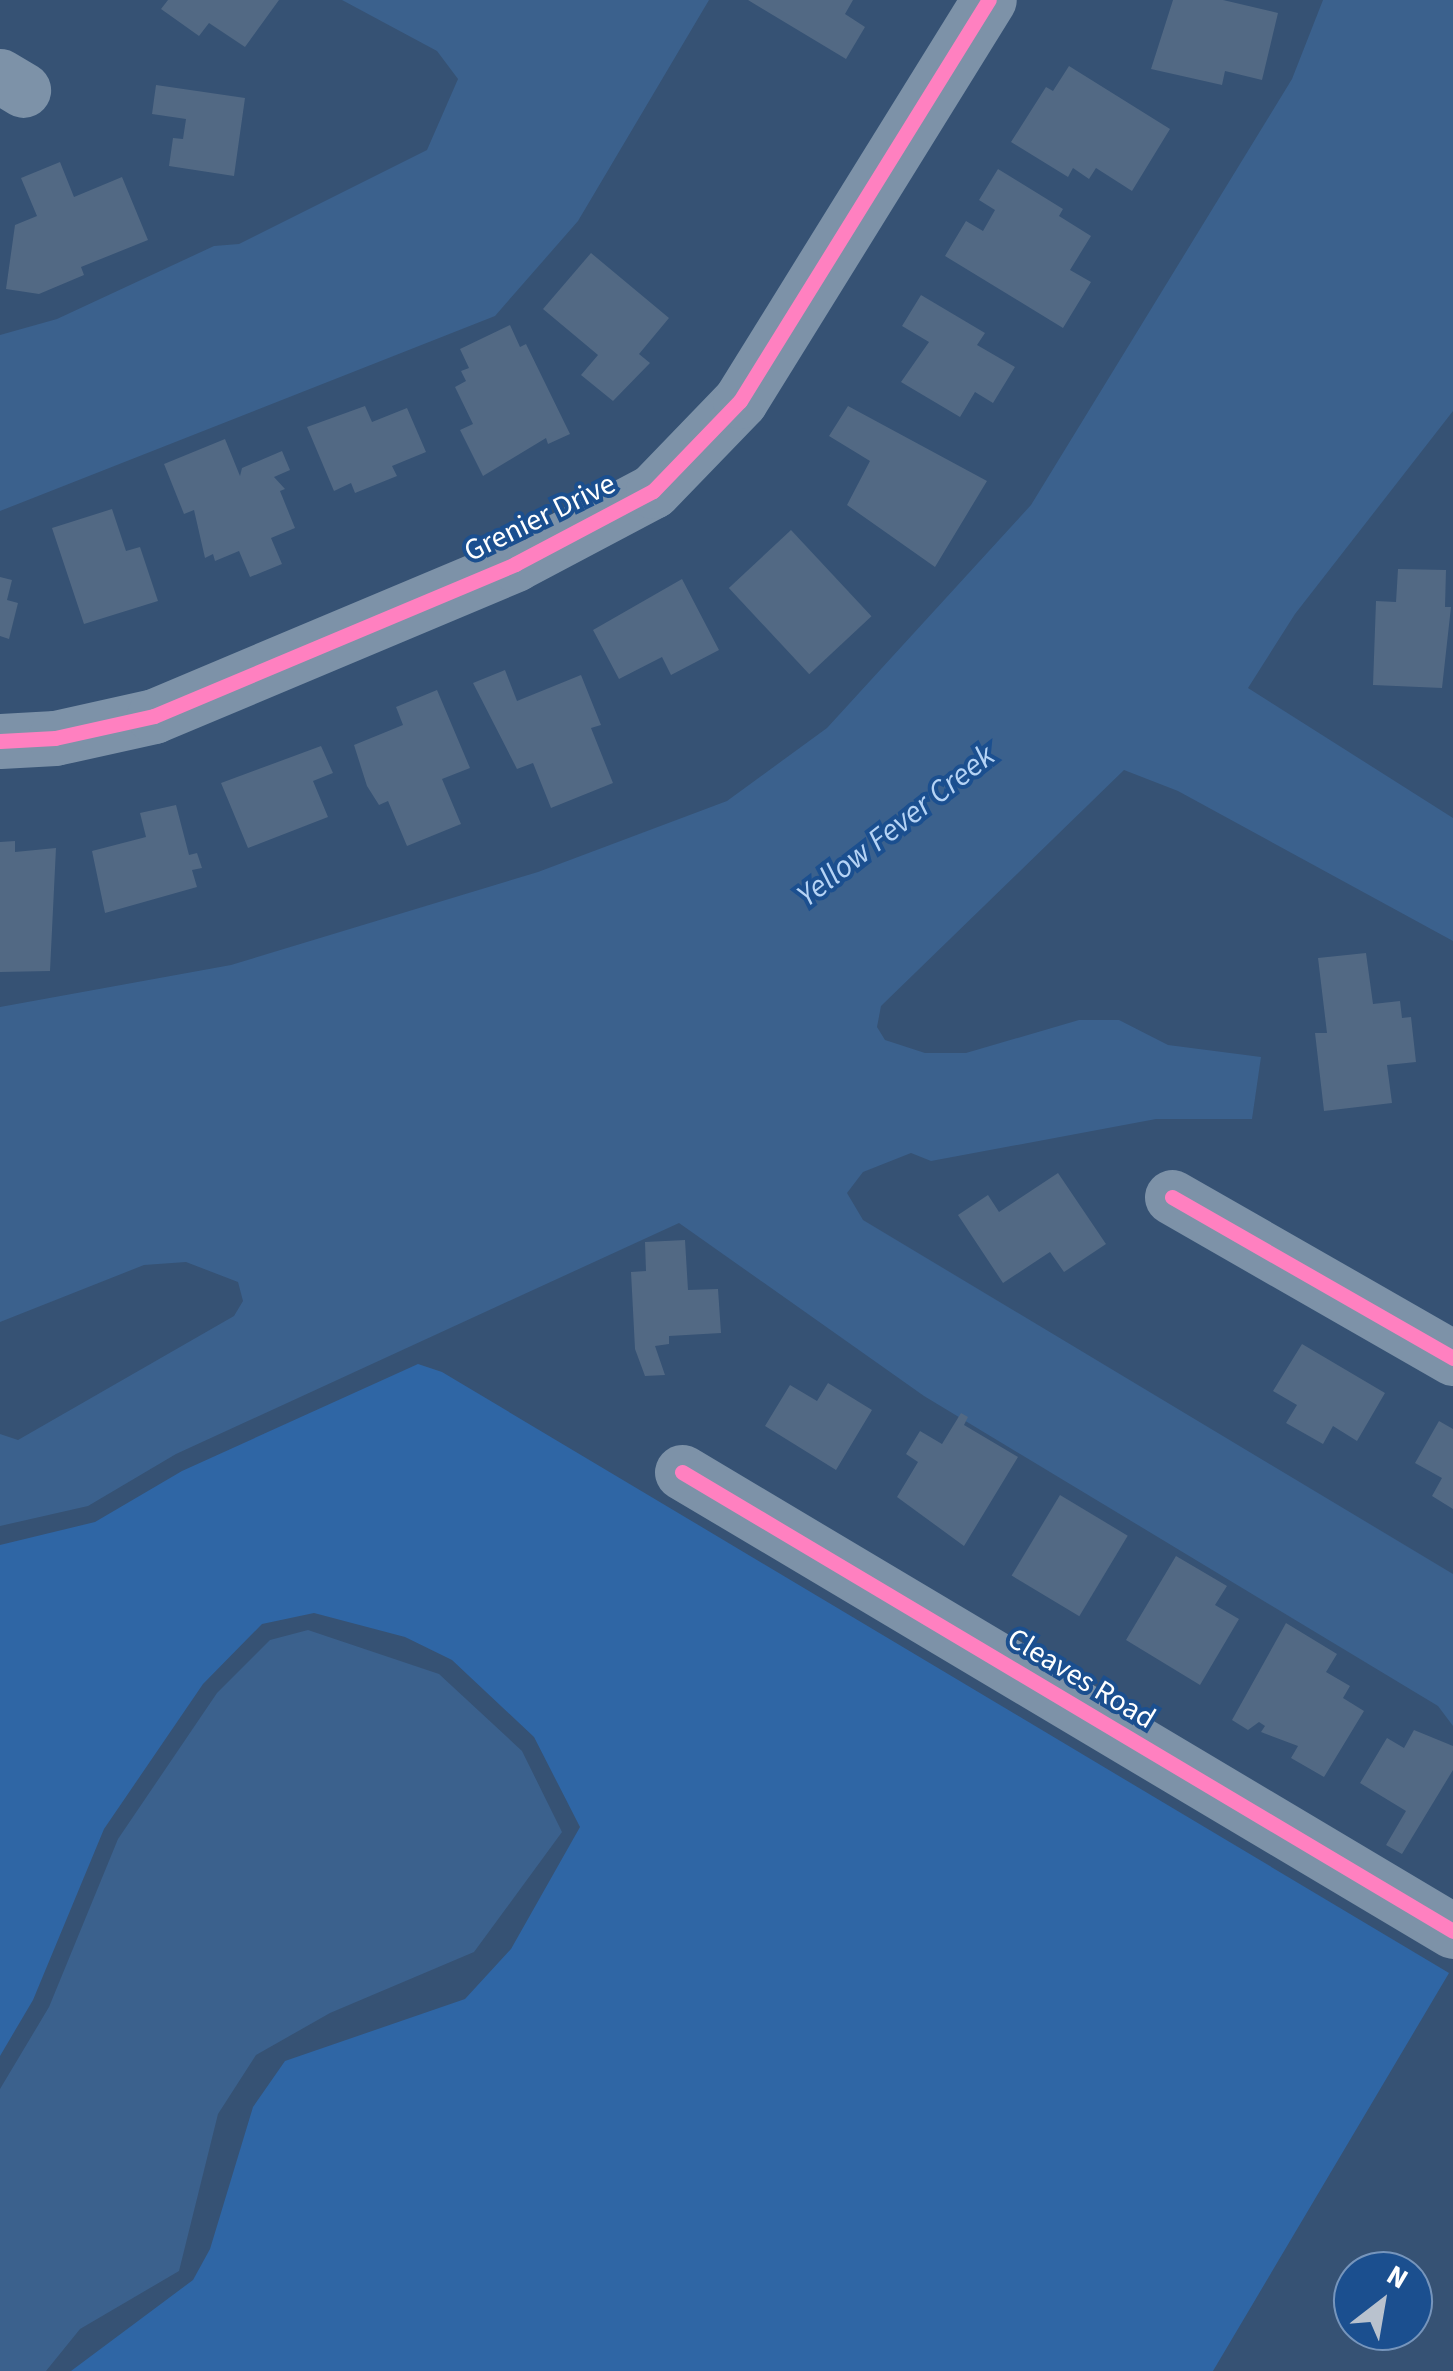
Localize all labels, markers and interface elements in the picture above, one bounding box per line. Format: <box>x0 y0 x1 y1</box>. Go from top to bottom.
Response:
street label: Grenier Drive <box>459 466 621 570</box>
water label: Yellow Fever Creek <box>789 737 1003 915</box>
street label: Cleaves Road <box>1001 1621 1161 1737</box>
north arrow <box>1333 2251 1433 2351</box>
text: N <box>1379 2255 1416 2299</box>

